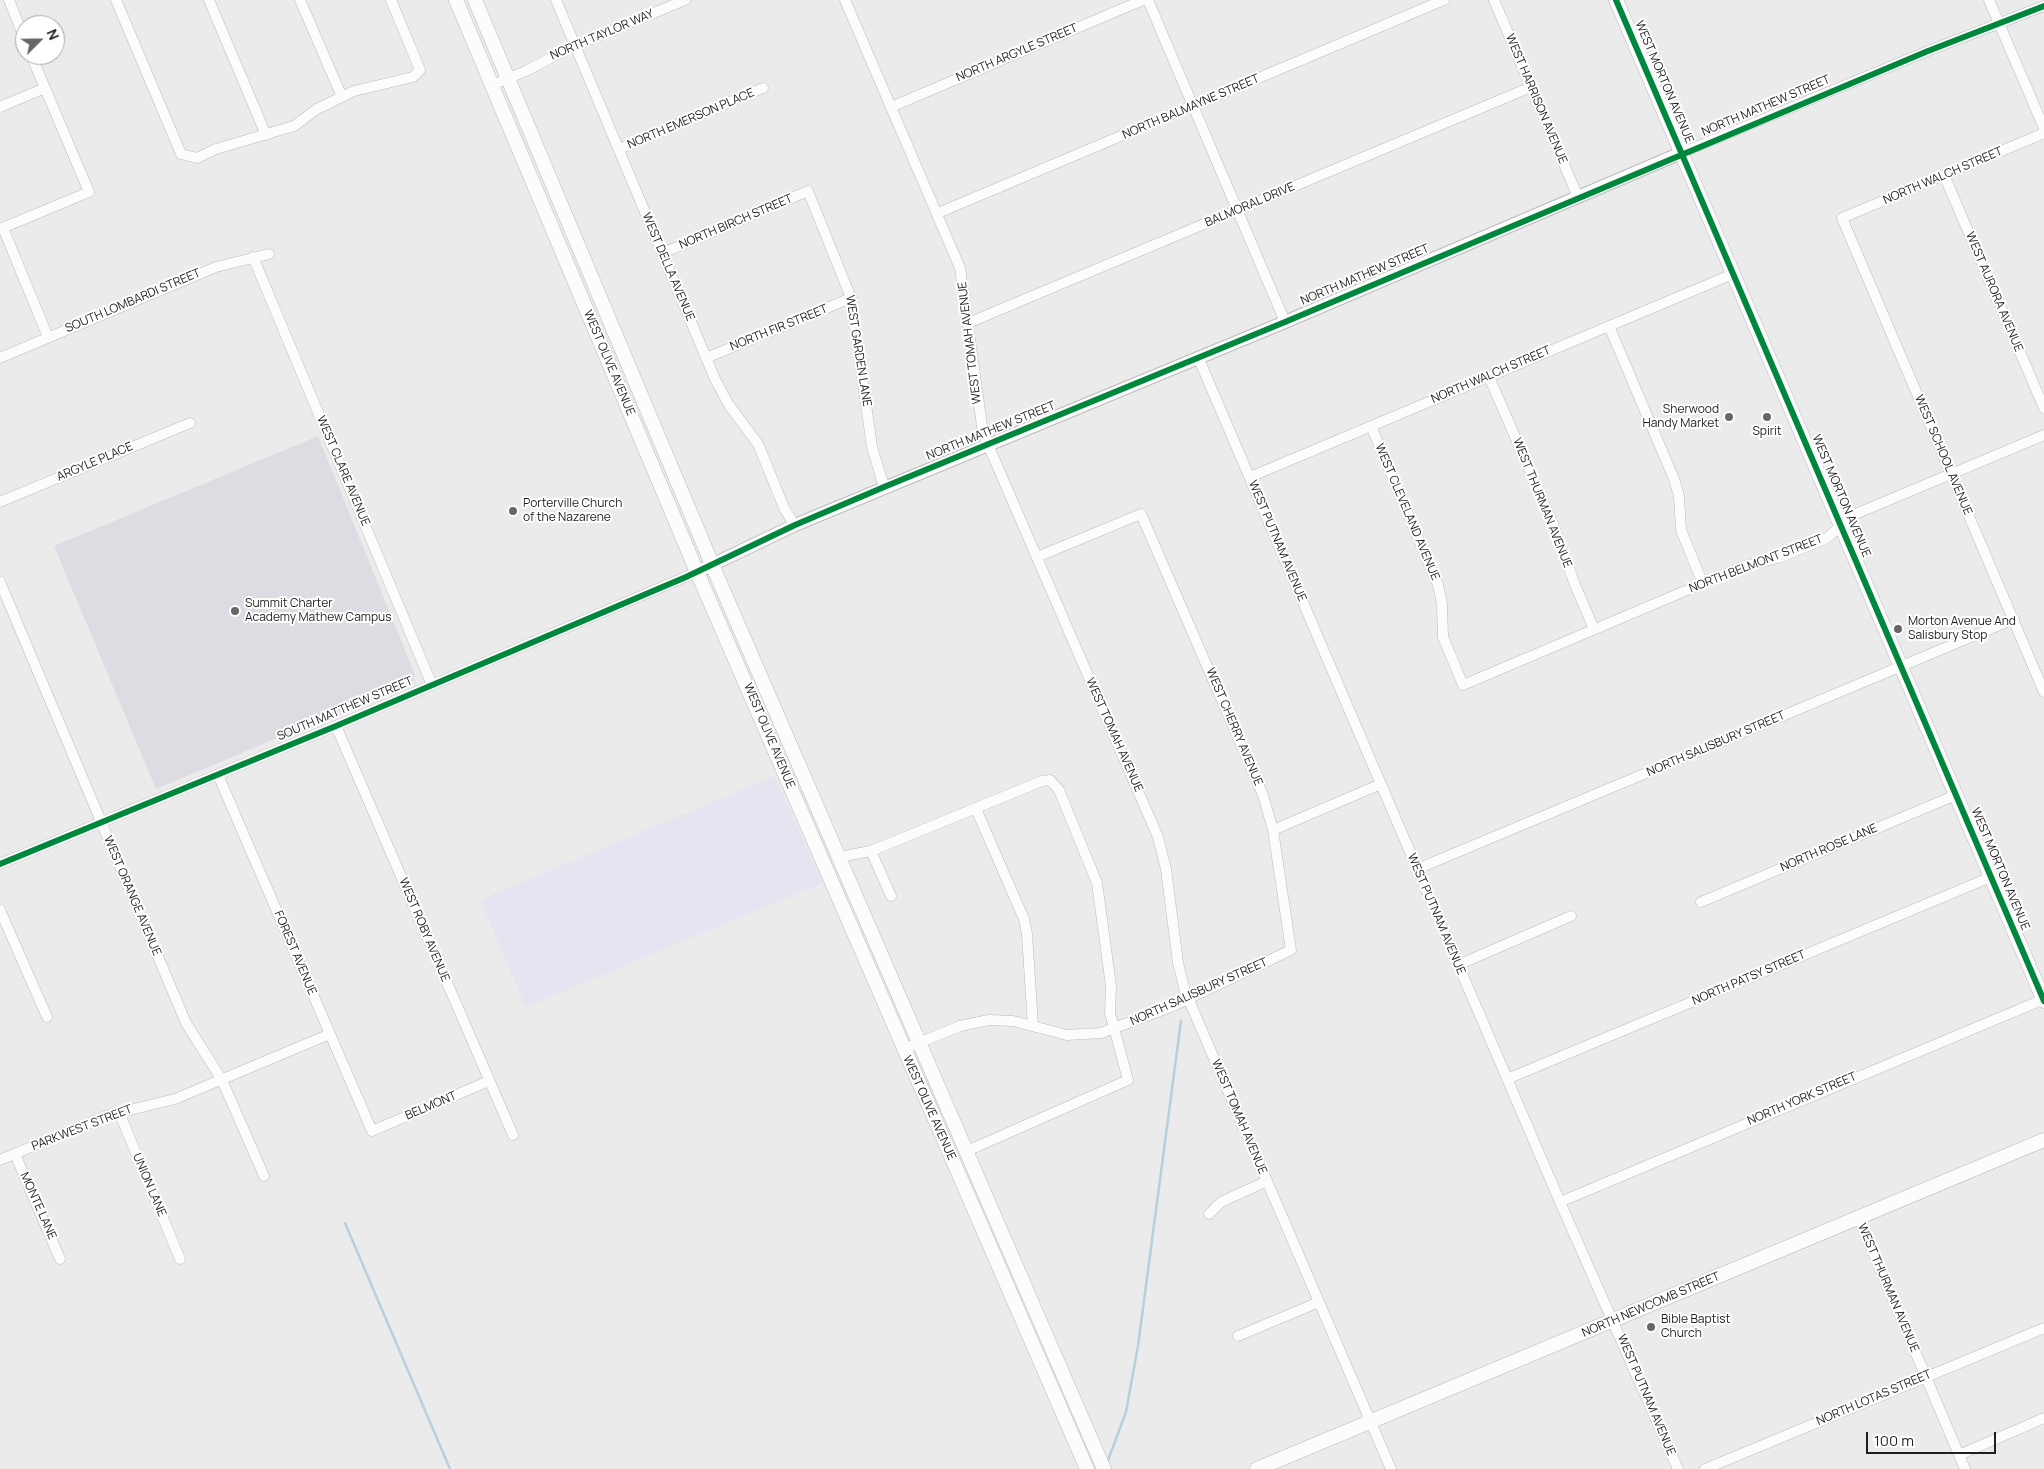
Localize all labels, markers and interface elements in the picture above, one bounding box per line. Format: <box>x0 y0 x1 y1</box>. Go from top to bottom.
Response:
street label: NORTH TAYLOR WAY <box>548 7 656 63</box>
north arrow <box>15 15 65 65</box>
street label: WEST MORTON AVENUE <box>1632 19 1696 145</box>
street label: NORTH ARGYLE STREET <box>954 21 1080 85</box>
text: N <box>43 26 64 43</box>
street label: WEST HARRISON AVENUE <box>1502 32 1570 166</box>
street label: NORTH BALMAYNE STREET <box>1120 72 1262 142</box>
street label: NORTH MATHEW STREET <box>1700 72 1832 140</box>
street label: NORTH EMERSON PLACE <box>625 86 757 152</box>
street label: NORTH WALCH STREET <box>1881 144 2005 208</box>
street label: BALMORAL DRIVE <box>1203 180 1297 230</box>
street label: NORTH BIRCH STREET <box>677 192 795 252</box>
street label: WEST DELLA AVENUE <box>639 211 697 323</box>
street label: WEST AURORA AVENUE <box>1962 230 2026 354</box>
street label: NORTH MATHEW STREET <box>1299 241 1431 309</box>
street label: SOUTH LOMBARDI STREET <box>63 266 203 336</box>
street label: WEST TOMAH AVENUE <box>955 281 985 405</box>
street label: WEST GARDEN LANE <box>842 294 874 408</box>
street label: NORTH FIR STREET <box>728 302 830 354</box>
street label: WEST OLIVE AVENUE <box>580 308 638 418</box>
street label: NORTH WALCH STREET <box>1429 343 1553 407</box>
street label: WEST SCHOOL AVENUE <box>1911 393 1975 517</box>
street label: NORTH MATHEW STREET <box>924 398 1058 464</box>
place label: Sherwood Handy Market <box>1642 403 1719 431</box>
marker: Sherwood Handy Market <box>1723 411 1735 423</box>
marker: Spirit <box>1761 411 1773 423</box>
street label: WEST CLARE AVENUE <box>313 414 373 528</box>
place label: Spirit <box>1752 425 1782 439</box>
street label: WEST MORTON AVENUE <box>1809 433 1873 559</box>
street label: WEST THURMAN AVENUE <box>1509 436 1575 570</box>
street label: ARGYLE PLACE <box>55 439 135 485</box>
street label: WEST CLEVELAND AVENUE <box>1372 442 1442 582</box>
street label: WEST PUTNAM AVENUE <box>1245 478 1309 604</box>
place label: Porterville Church of the Nazarene <box>523 497 622 525</box>
marker: Porterville Church of the Nazarene <box>507 505 519 517</box>
street label: NORTH BELMONT STREET <box>1687 532 1825 596</box>
place label: Summit Charter Academy Mathew Campus <box>245 597 392 625</box>
marker: Summit Charter Academy Mathew Campus <box>229 605 241 617</box>
place label: Morton Avenue And Salisbury Stop <box>1908 615 2016 643</box>
marker: Morton Avenue And Salisbury Stop <box>1892 623 1904 635</box>
street label: WEST CHERRY AVENUE <box>1203 666 1265 788</box>
street label: SOUTH MATTHEW STREET <box>275 674 415 744</box>
street label: WEST TOMAH AVENUE <box>1082 676 1146 794</box>
street label: WEST OLIVE AVENUE <box>740 681 798 791</box>
street label: NORTH SALISBURY STREET <box>1645 708 1787 780</box>
street label: WEST MORTON AVENUE <box>1968 806 2032 932</box>
street label: NORTH ROSE LANE <box>1778 821 1880 875</box>
street label: WEST ORANGE AVENUE <box>100 834 164 958</box>
street label: WEST PUTNAM AVENUE <box>1404 851 1468 977</box>
street label: WEST ROBY AVENUE <box>396 876 452 984</box>
street label: FOREST AVENUE <box>271 909 319 997</box>
street label: NORTH PATSY STREET <box>1690 948 1808 1008</box>
street label: NORTH SALISBURY STREET <box>1128 955 1270 1029</box>
street label: WEST OLIVE AVENUE <box>899 1053 959 1163</box>
street label: WEST TOMAH AVENUE <box>1208 1057 1270 1177</box>
street label: NORTH YORK STREET <box>1745 1069 1859 1129</box>
street label: BELMONT <box>403 1089 459 1123</box>
street label: PARKWEST STREET <box>30 1102 134 1154</box>
street label: UNION LANE <box>129 1151 169 1219</box>
street label: MONTE LANE <box>17 1170 59 1242</box>
street label: WEST THURMAN AVENUE <box>1854 1221 1922 1355</box>
street label: NORTH NEWCOMB STREET <box>1580 1269 1722 1341</box>
place label: Bible Baptist Church <box>1661 1313 1730 1341</box>
marker: Bible Baptist Church <box>1645 1321 1657 1333</box>
street label: WEST PUTNAM AVENUE <box>1614 1332 1678 1458</box>
street label: NORTH LOTAS STREET <box>1814 1367 1934 1429</box>
scale bar <box>1869 1422 1999 1454</box>
text: 100 m <box>1874 1430 1914 1451</box>

